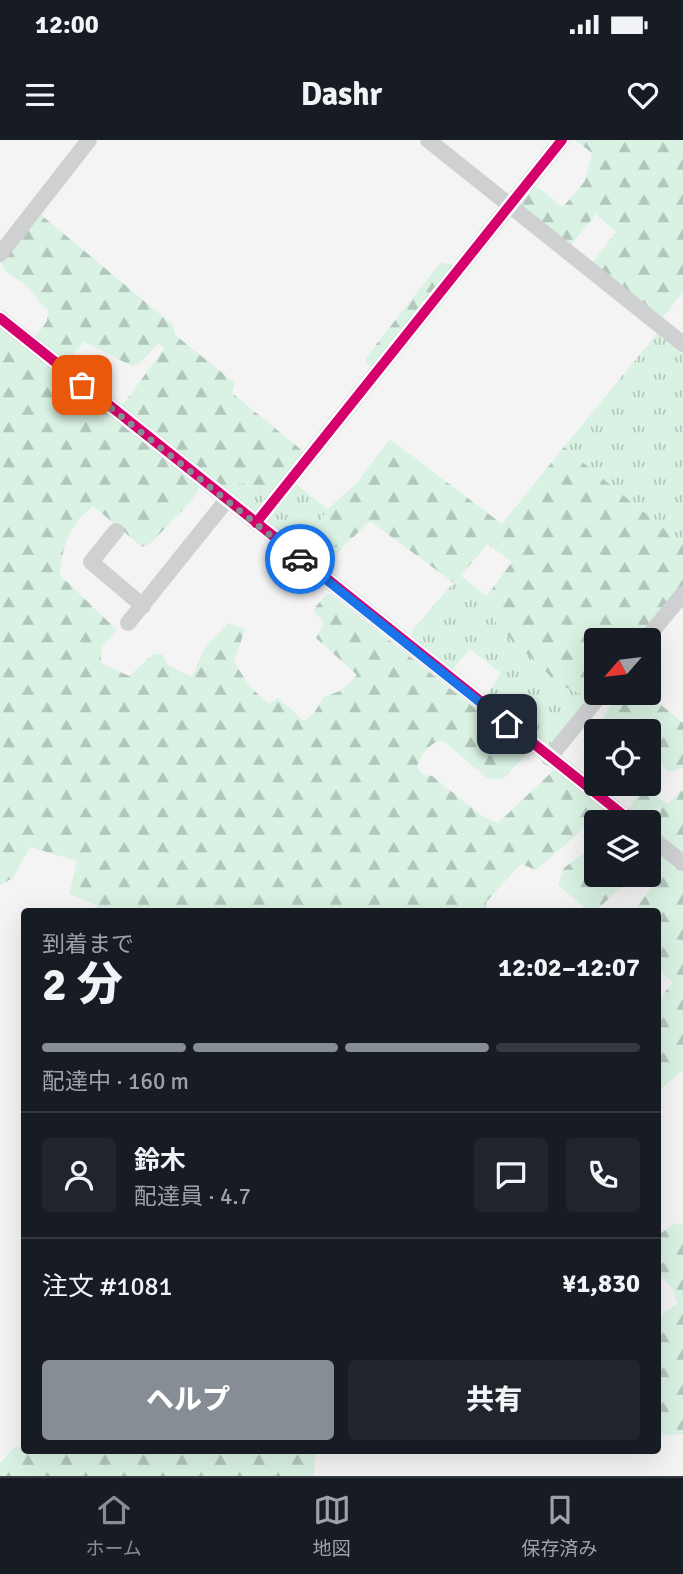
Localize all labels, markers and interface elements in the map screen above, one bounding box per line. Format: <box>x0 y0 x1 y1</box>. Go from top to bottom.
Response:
text: 12:00 <box>35 9 99 41</box>
text: Dashr <box>301 75 382 114</box>
icon: menu <box>21 76 59 114</box>
icon: heart <box>624 76 662 114</box>
pin <box>52 355 112 415</box>
icon: bag <box>63 366 101 404</box>
courier <box>265 524 335 594</box>
icon: car <box>281 540 319 578</box>
north arrow <box>584 628 662 705</box>
map controls <box>584 628 661 887</box>
pin <box>477 694 537 754</box>
icon: home <box>488 705 526 743</box>
button: locate <box>584 719 661 796</box>
button: layers <box>584 810 661 887</box>
text: 到着まで <box>42 930 134 959</box>
text: 12:02–12:07 <box>498 952 640 984</box>
text: 2 分 <box>42 957 123 1013</box>
text: 配達中 · 160 m <box>42 1067 189 1096</box>
button: person <box>42 1138 116 1212</box>
button: chat <box>474 1138 548 1212</box>
button: phone <box>566 1138 640 1212</box>
text: 鈴木 <box>134 1145 186 1177</box>
text: 配達員 · 4.7 <box>134 1182 251 1211</box>
text: ¥1,830 <box>562 1268 640 1300</box>
text: 注文 #1081 <box>42 1271 173 1303</box>
button: ヘルプ <box>42 1360 334 1440</box>
button: 共有 <box>348 1360 640 1440</box>
tab: ホーム <box>85 1491 142 1561</box>
tab: 地図 <box>313 1491 351 1561</box>
tab: 保存済み <box>522 1491 598 1561</box>

